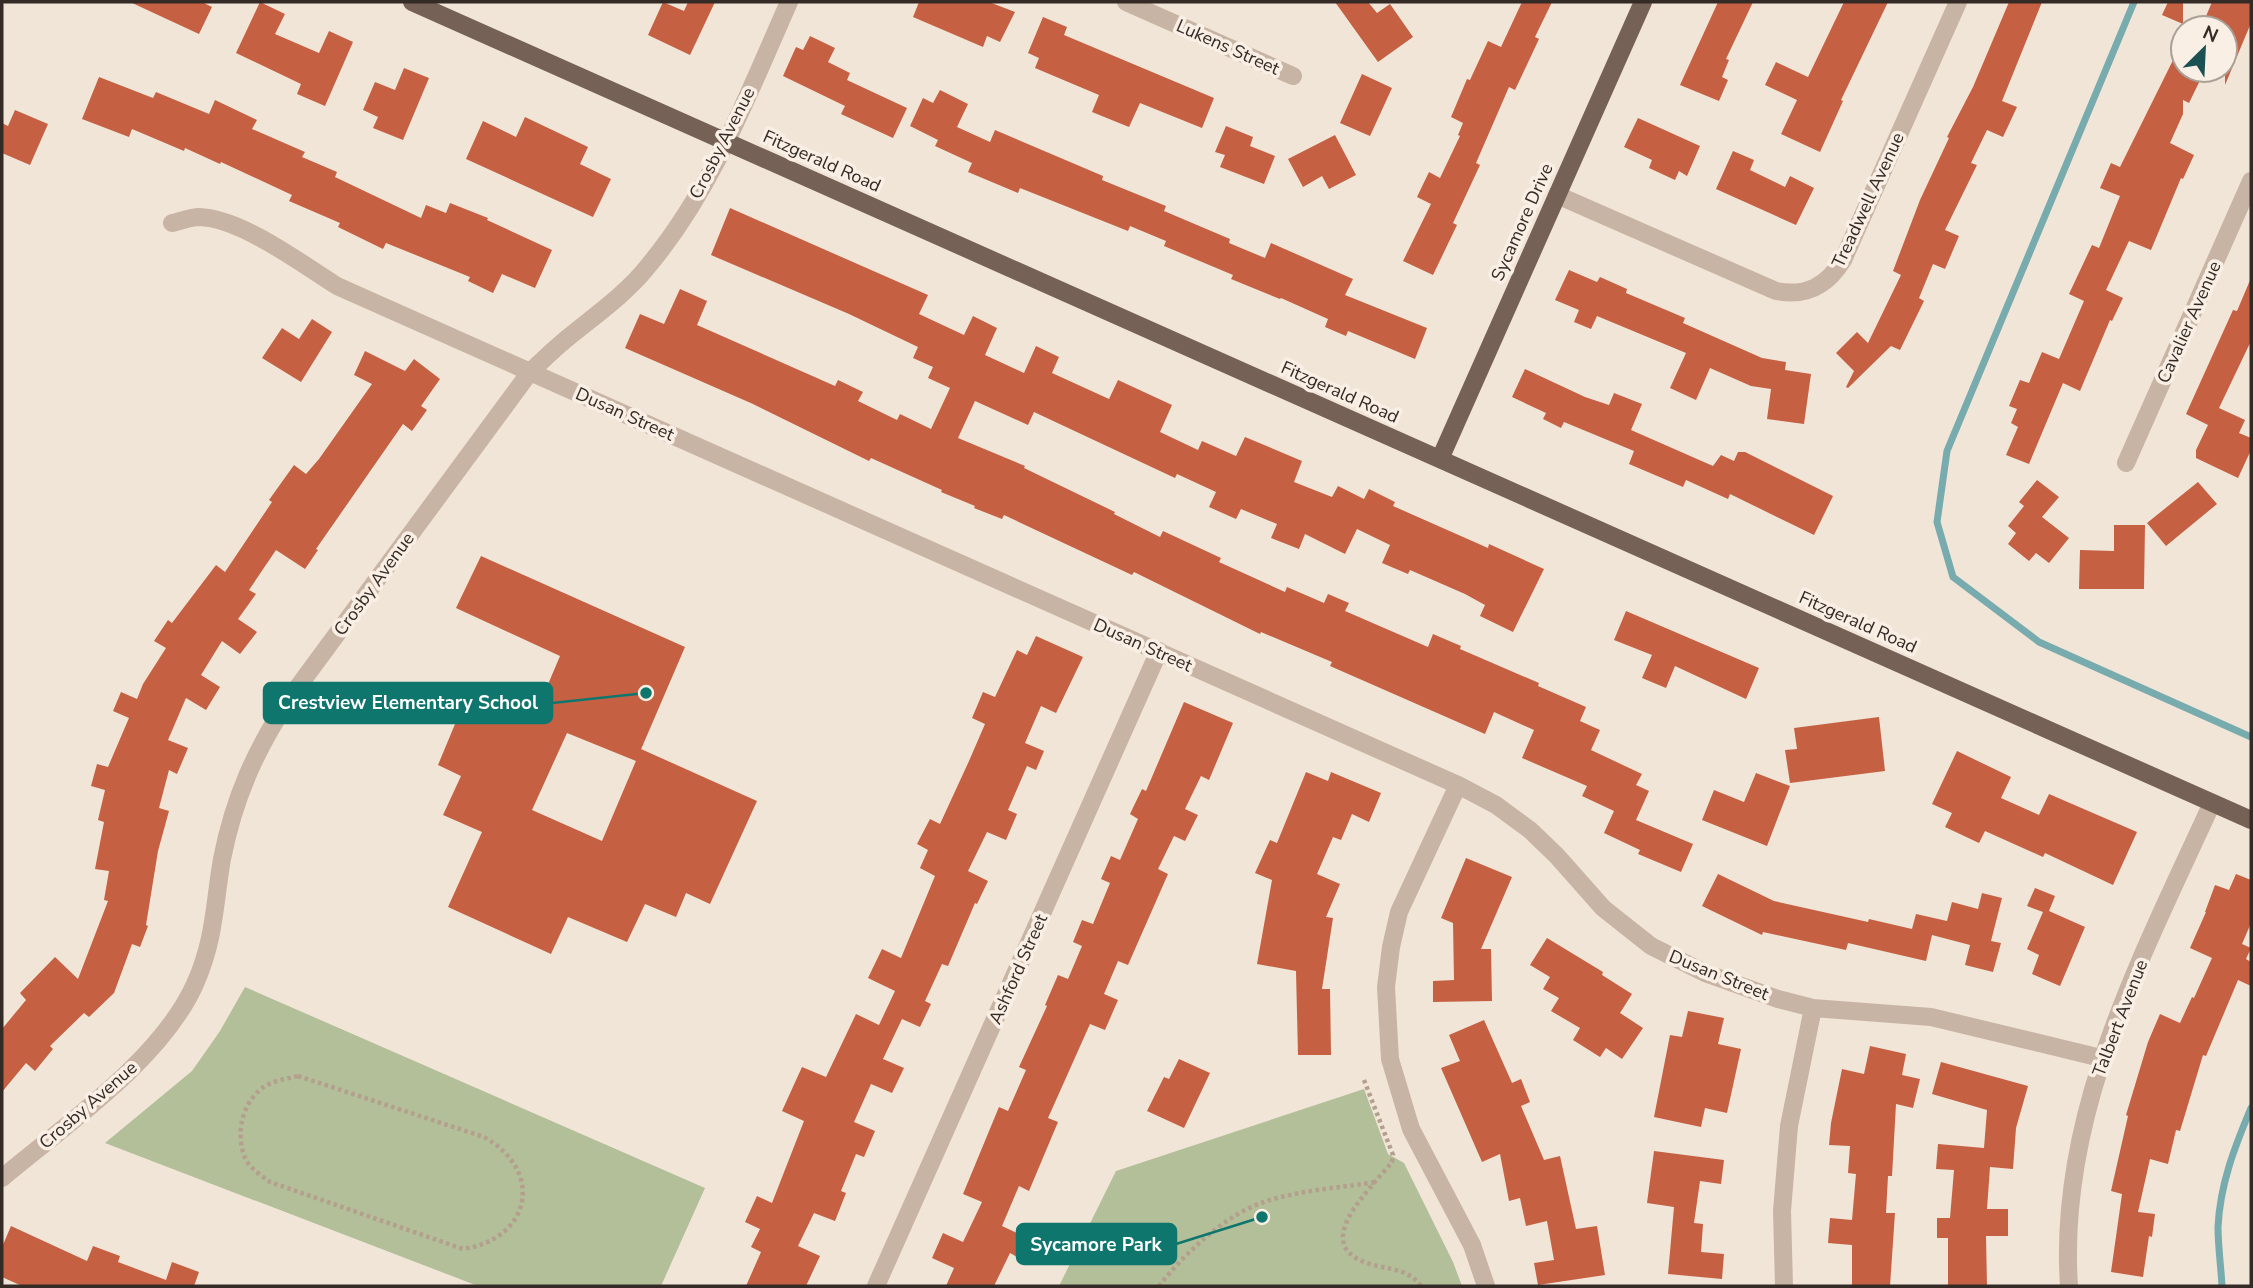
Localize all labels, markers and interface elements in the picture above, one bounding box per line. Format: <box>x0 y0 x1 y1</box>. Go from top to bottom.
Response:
street label: Lukens Street <box>1173 14 1284 81</box>
north arrow <box>2169 14 2239 84</box>
text: N <box>2199 20 2222 49</box>
street label: Crosby Avenue <box>683 83 761 203</box>
street label: Fitzgerald Road <box>759 124 885 198</box>
street label: Treadwell Avenue <box>1826 129 1910 271</box>
street label: Sycamore Drive <box>1485 159 1559 285</box>
street label: Cavalier Avenue <box>2151 257 2227 387</box>
street label: Fitzgerald Road <box>1277 355 1403 429</box>
street label: Dusan Street <box>572 382 679 447</box>
street label: Crosby Avenue <box>328 527 420 641</box>
street label: Fitzgerald Road <box>1795 585 1921 659</box>
street label: Dusan Street <box>1090 613 1197 678</box>
callout: Crestview Elementary School <box>264 683 552 723</box>
text: Crestview Elementary School <box>278 690 538 716</box>
street label: Ashford Street <box>983 909 1053 1028</box>
street label: Dusan Street <box>1666 944 1773 1006</box>
street label: Talbert Avenue <box>2087 956 2153 1080</box>
street label: Crosby Avenue <box>34 1056 142 1154</box>
callout: Sycamore Park <box>1017 1224 1176 1264</box>
text: Sycamore Park <box>1030 1232 1162 1258</box>

